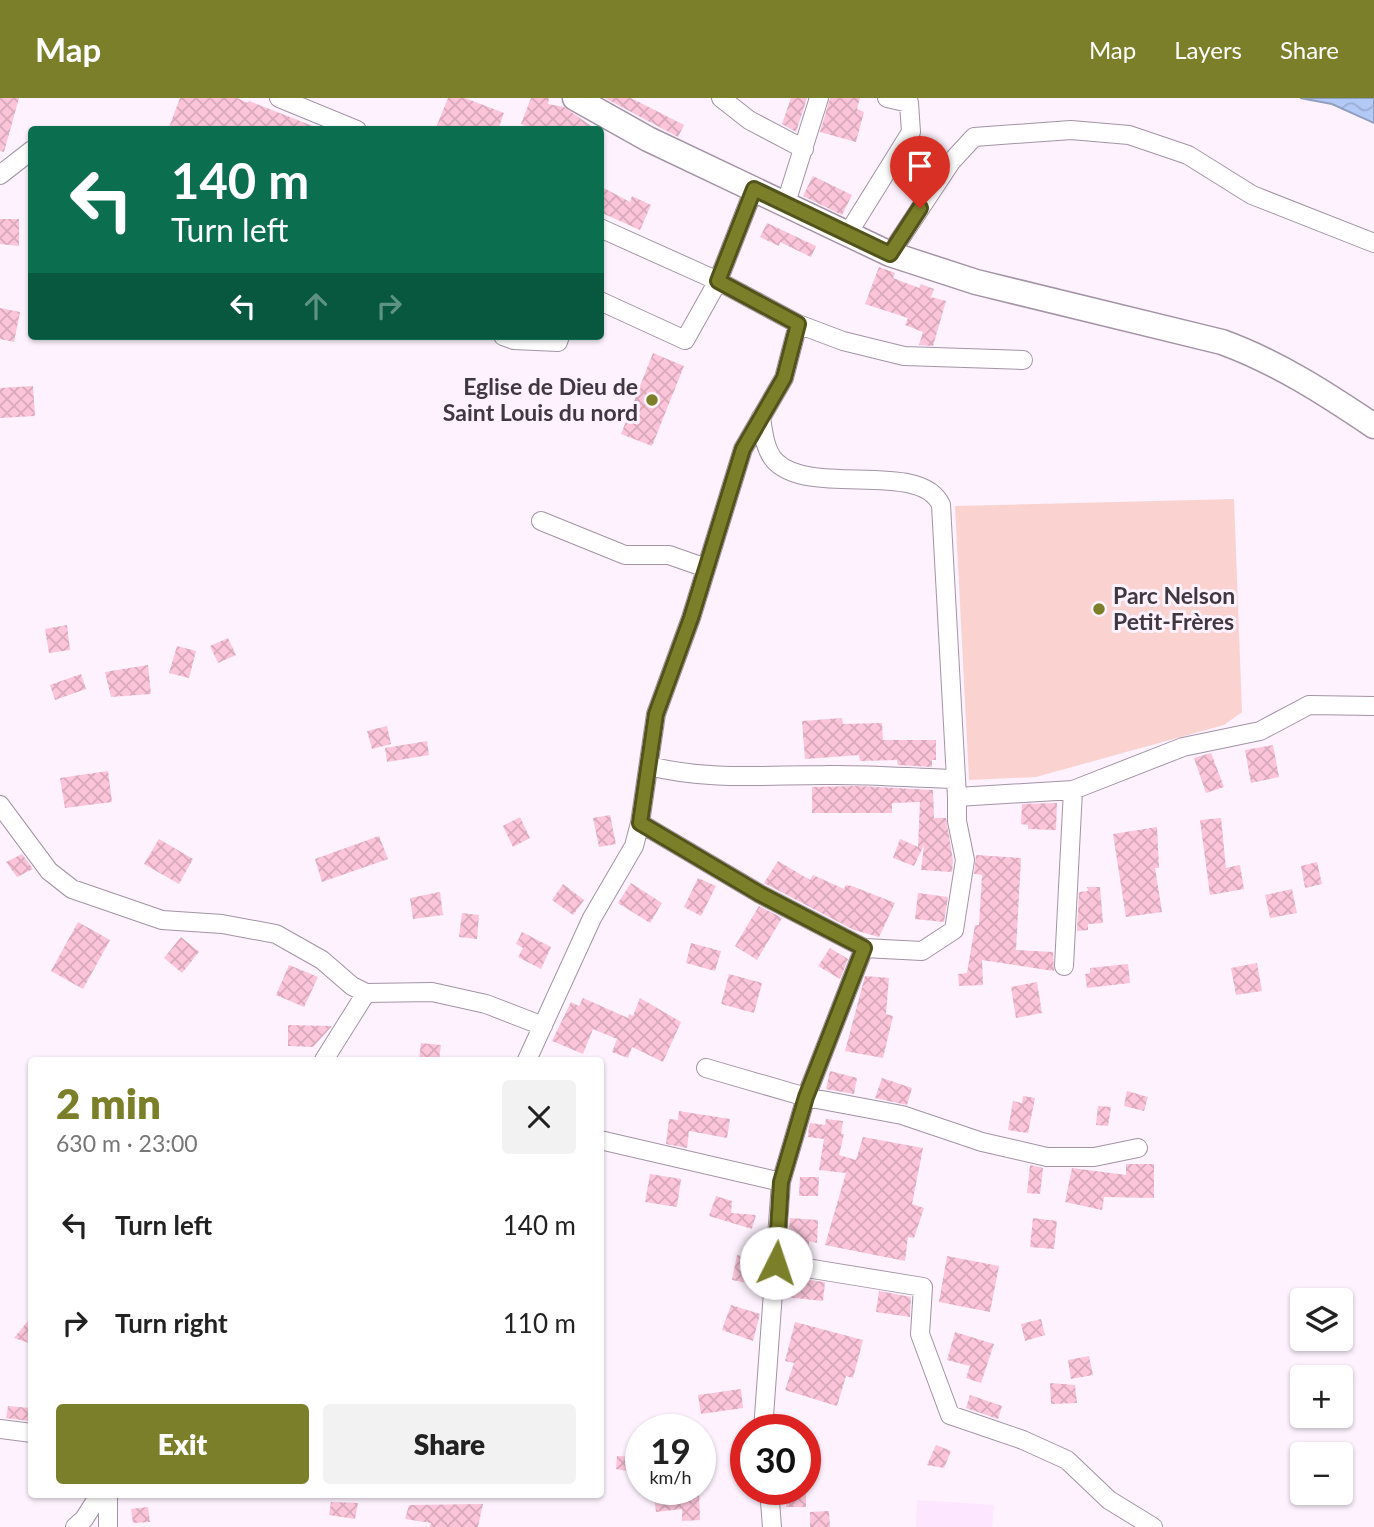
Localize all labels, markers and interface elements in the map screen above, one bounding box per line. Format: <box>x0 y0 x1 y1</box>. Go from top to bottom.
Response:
text: Map <box>35 29 101 69</box>
text: Map <box>1089 35 1136 64</box>
text: Layers <box>1174 35 1242 64</box>
text: Share <box>1280 35 1339 64</box>
pin <box>890 136 950 208</box>
icon: arrive <box>901 147 939 185</box>
text: 140 m <box>171 151 309 209</box>
icon: left <box>56 154 147 245</box>
text: Turn left <box>171 210 288 249</box>
icon: left <box>224 287 262 325</box>
icon: ahead <box>297 287 335 325</box>
icon: right <box>370 287 408 325</box>
place label: Eglise de Dieu de Saint Louis du nord <box>443 372 638 426</box>
marker: Eglise de Dieu de Saint Louis du nord <box>644 392 660 408</box>
place label: Parc Nelson Petit-Frères <box>1113 581 1235 635</box>
marker: Parc Nelson Petit-Frères <box>1091 601 1107 617</box>
text: 2 min <box>56 1078 161 1128</box>
button: close <box>502 1080 576 1154</box>
text: 630 m · 23:00 <box>56 1129 198 1157</box>
icon: left <box>56 1206 94 1244</box>
text: Turn left <box>115 1209 212 1241</box>
text: 140 m <box>503 1209 576 1241</box>
position arrow <box>739 1226 813 1300</box>
map controls <box>1290 1288 1353 1505</box>
button: layers <box>1290 1288 1353 1351</box>
icon: right <box>56 1304 94 1342</box>
text: Turn right <box>115 1307 228 1339</box>
text: 110 m <box>503 1307 576 1339</box>
button: + <box>1290 1365 1353 1428</box>
button: Exit <box>56 1404 309 1484</box>
button: Share <box>323 1404 576 1484</box>
speed limit sign: 30 <box>730 1414 821 1505</box>
text: 19 <box>650 1429 691 1471</box>
button: − <box>1290 1442 1353 1505</box>
text: km/h <box>649 1466 692 1488</box>

